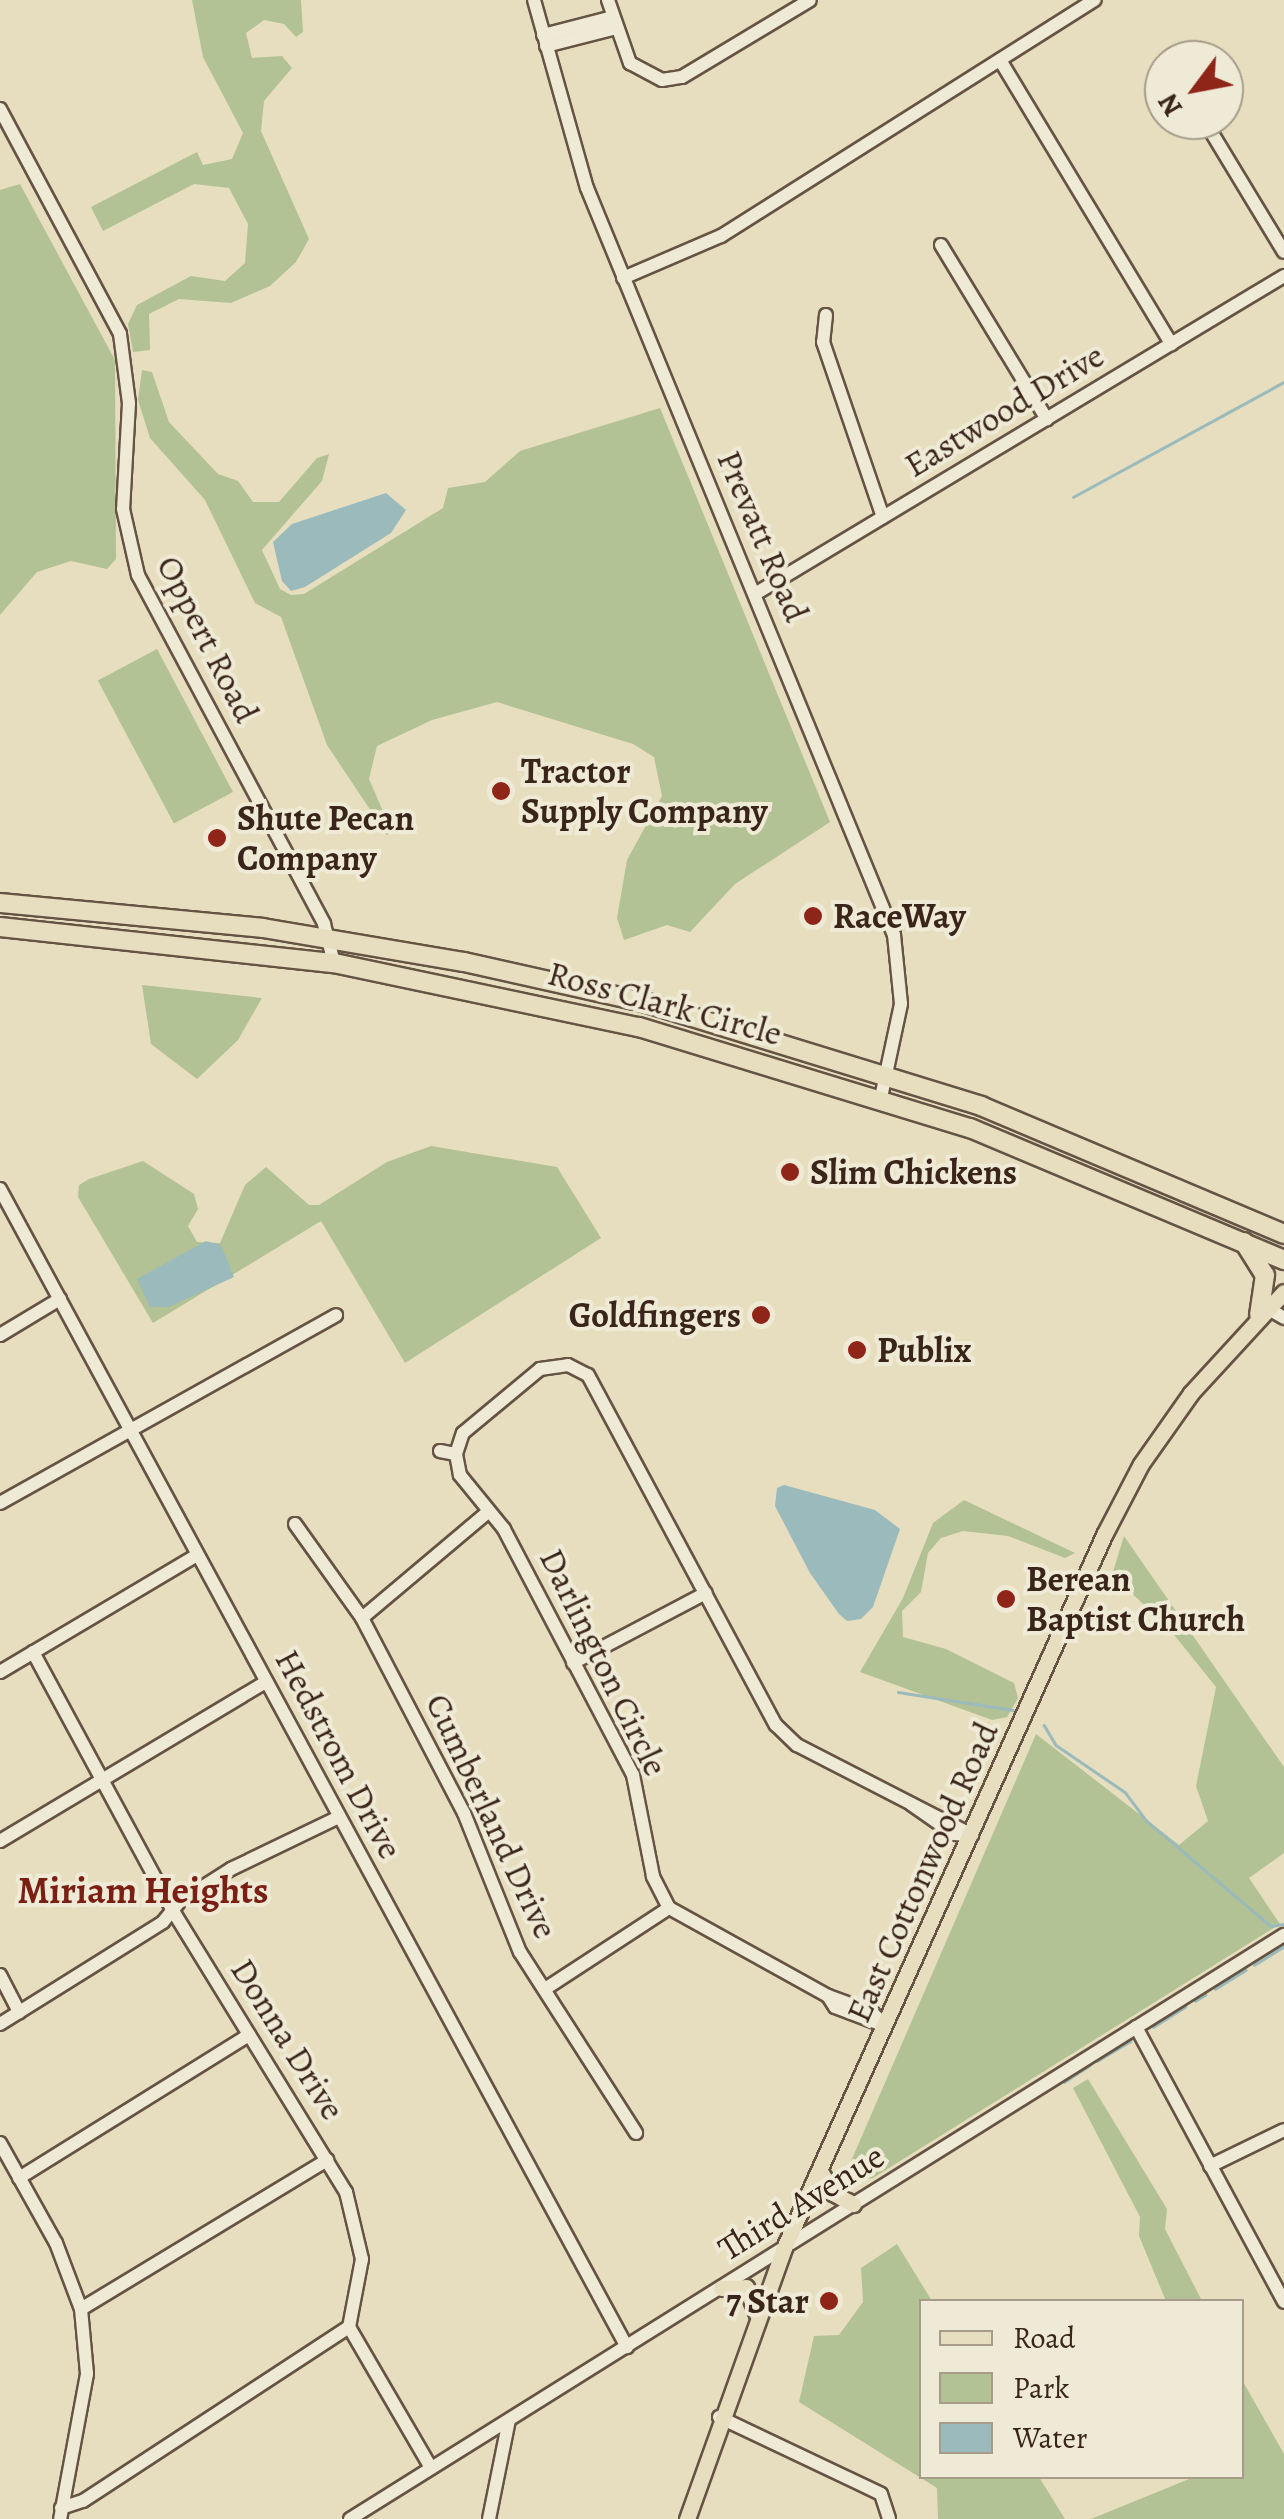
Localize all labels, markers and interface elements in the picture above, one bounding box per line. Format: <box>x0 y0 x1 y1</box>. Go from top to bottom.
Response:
north arrow <box>1144 40 1244 140</box>
text: N <box>1149 86 1192 124</box>
street label: Eastwood Drive <box>897 334 1111 486</box>
street label: Prevatt Road <box>708 444 818 628</box>
street label: Oppert Road <box>148 549 268 729</box>
place label: Tractor Supply Company <box>521 750 768 832</box>
marker: Tractor Supply Company <box>490 780 512 802</box>
place label: Shute Pecan Company <box>237 797 414 879</box>
marker: Shute Pecan Company <box>206 827 228 849</box>
place label: RaceWay <box>833 895 966 937</box>
marker: RaceWay <box>802 905 824 927</box>
street label: Ross Clark Circle <box>543 952 787 1054</box>
place label: Slim Chickens <box>810 1151 1017 1193</box>
marker: Slim Chickens <box>779 1161 801 1183</box>
place label: Goldfingers <box>569 1294 741 1336</box>
marker: Goldfingers <box>750 1304 772 1326</box>
place label: Publix <box>877 1329 971 1371</box>
marker: Publix <box>846 1339 868 1361</box>
street label: Darlington Circle <box>531 1541 677 1783</box>
place label: Berean Baptist Church <box>1026 1558 1245 1640</box>
marker: Berean Baptist Church <box>995 1588 1017 1610</box>
street label: Hedstrom Drive <box>266 1642 412 1866</box>
street label: Cumberland Drive <box>417 1687 567 1945</box>
street label: East Cottonwood Road <box>837 1715 1007 2029</box>
district label: Miriam Heights <box>18 1868 268 1914</box>
street label: Donna Drive <box>222 1951 354 2127</box>
street label: Third Avenue <box>710 2135 892 2269</box>
place label: 7 Star <box>726 2280 809 2322</box>
marker: 7 Star <box>818 2290 840 2312</box>
legend <box>919 2299 1244 2479</box>
text: Road <box>1013 2318 1075 2358</box>
text: Park <box>1013 2368 1069 2408</box>
text: Water <box>1013 2418 1087 2458</box>

